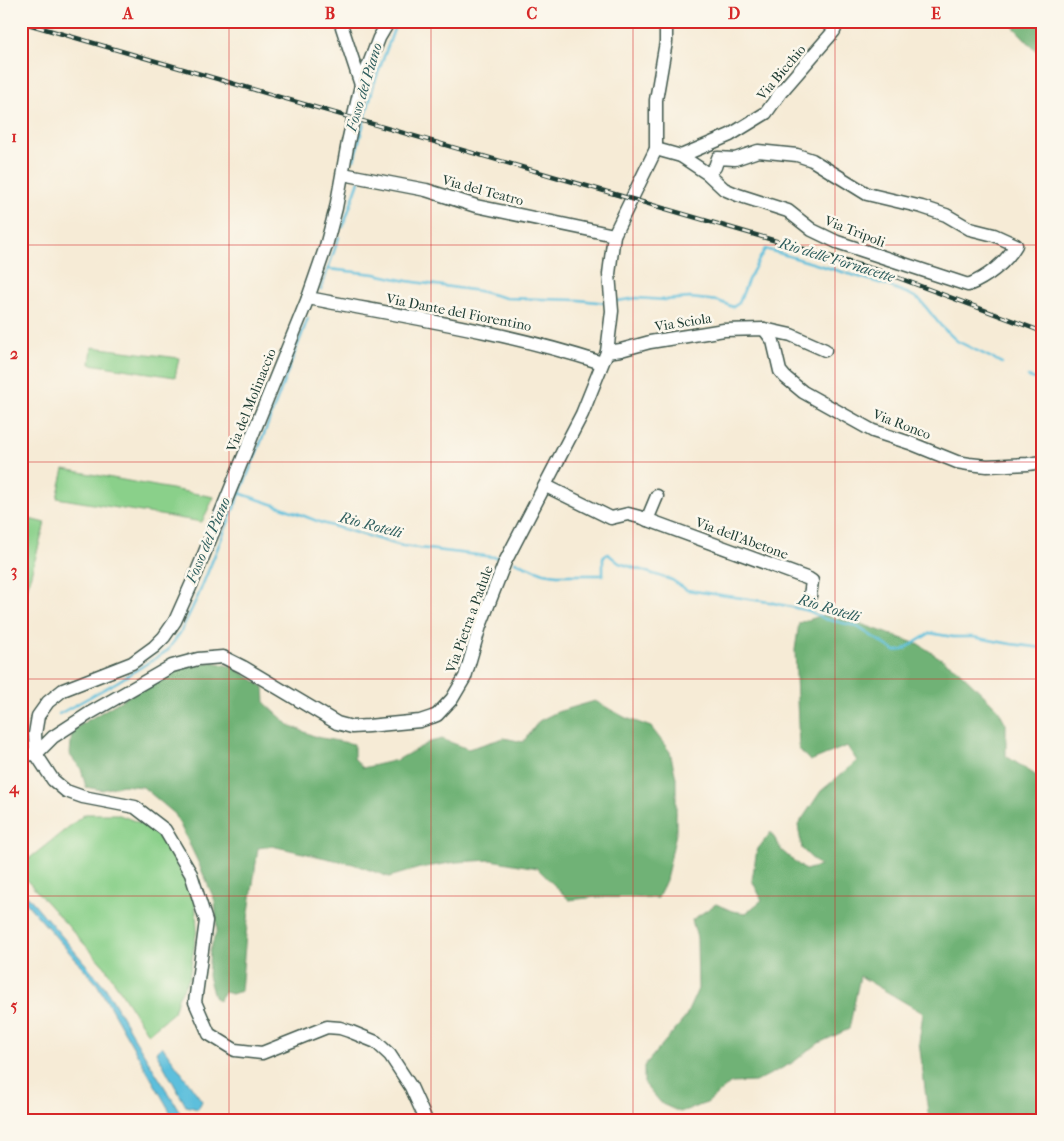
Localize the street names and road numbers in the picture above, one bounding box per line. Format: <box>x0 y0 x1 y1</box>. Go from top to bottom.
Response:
street label: Via Bicchio <box>753 41 809 104</box>
street label: Via del Teatro <box>439 171 525 210</box>
street label: Via Tripoli <box>821 212 888 251</box>
street label: Via Dante del Fiorentino <box>384 290 533 335</box>
street label: Via Sciola <box>652 310 713 336</box>
street label: Via del Molinaccio <box>223 346 280 455</box>
street label: Via Ronco <box>869 405 933 443</box>
street label: Via dell'Abetone <box>692 513 791 563</box>
street label: Via Pietra a Padule <box>442 563 497 676</box>

